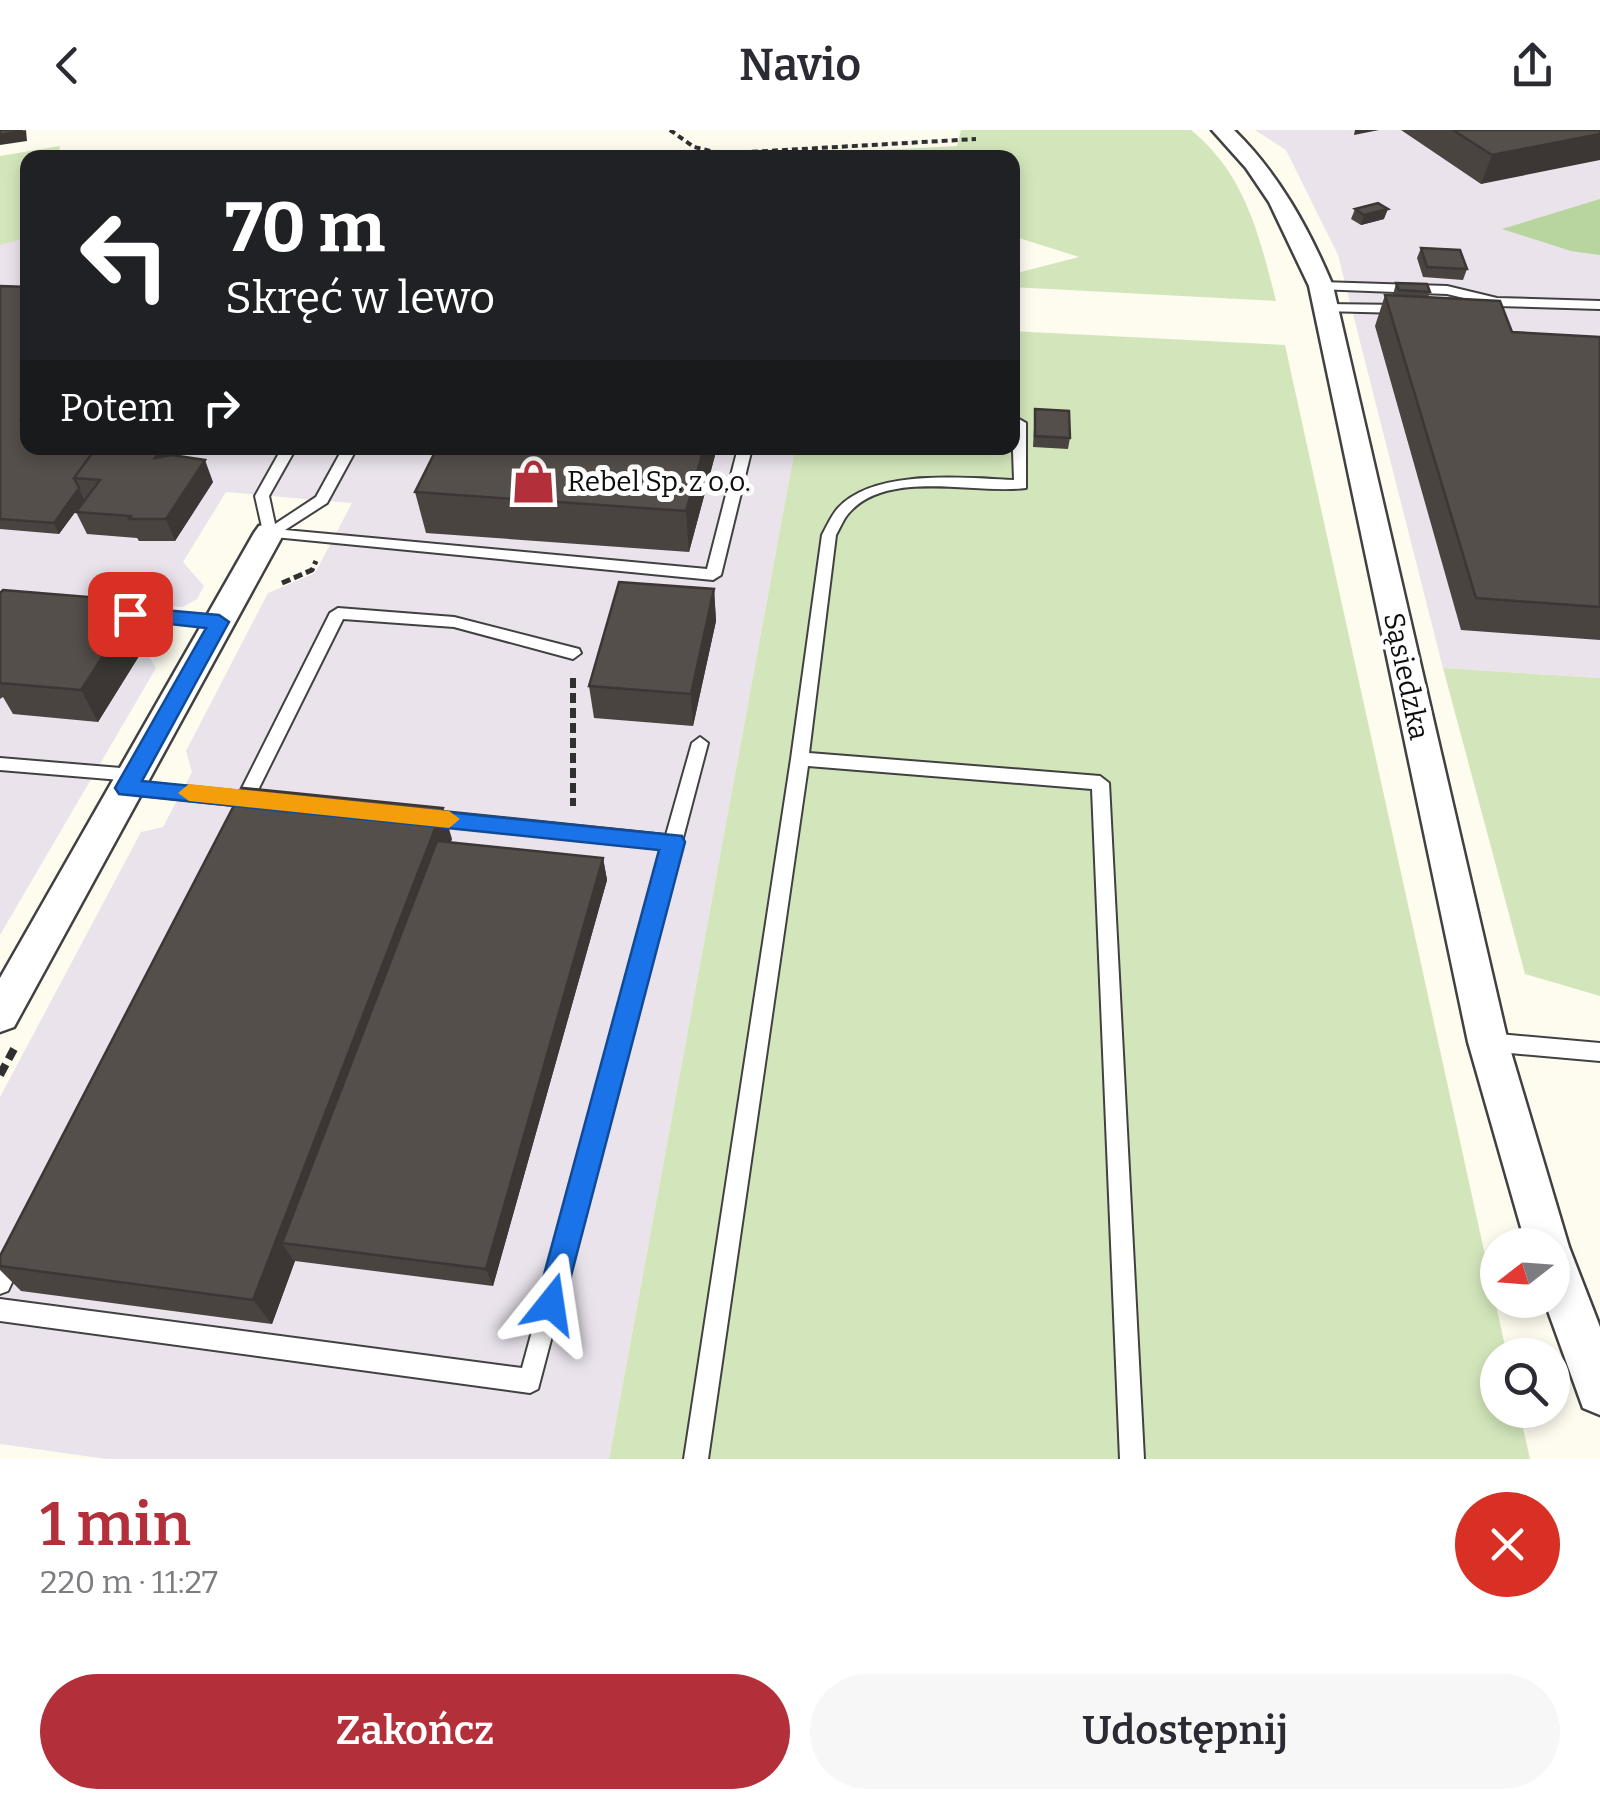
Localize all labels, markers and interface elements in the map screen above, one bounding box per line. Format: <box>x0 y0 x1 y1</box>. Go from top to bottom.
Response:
icon: back <box>40 38 95 93</box>
text: Navio <box>739 38 861 92</box>
icon: share <box>1505 38 1560 93</box>
text: 70 m <box>225 186 385 270</box>
icon: left <box>60 190 190 320</box>
text: Skręć w lewo <box>225 271 495 325</box>
icon: right <box>194 380 249 435</box>
text: Potem <box>60 385 174 431</box>
shop icon: Rebel Sp. z o.o. <box>510 457 558 505</box>
place label: Rebel Sp. z o.o. <box>567 465 751 498</box>
pin <box>88 572 173 657</box>
icon: arrive <box>103 587 158 642</box>
street label: Sąsiedzka <box>1377 610 1436 743</box>
north arrow <box>1480 1228 1570 1318</box>
map controls <box>1480 1228 1570 1428</box>
position arrow <box>499 1252 603 1356</box>
button: search <box>1480 1338 1570 1428</box>
text: 1 min <box>40 1489 191 1561</box>
button: close <box>1455 1492 1560 1597</box>
text: 220 m · 11:27 <box>40 1563 218 1601</box>
button: Zakończ <box>40 1674 790 1789</box>
button: Udostępnij <box>810 1674 1560 1789</box>

